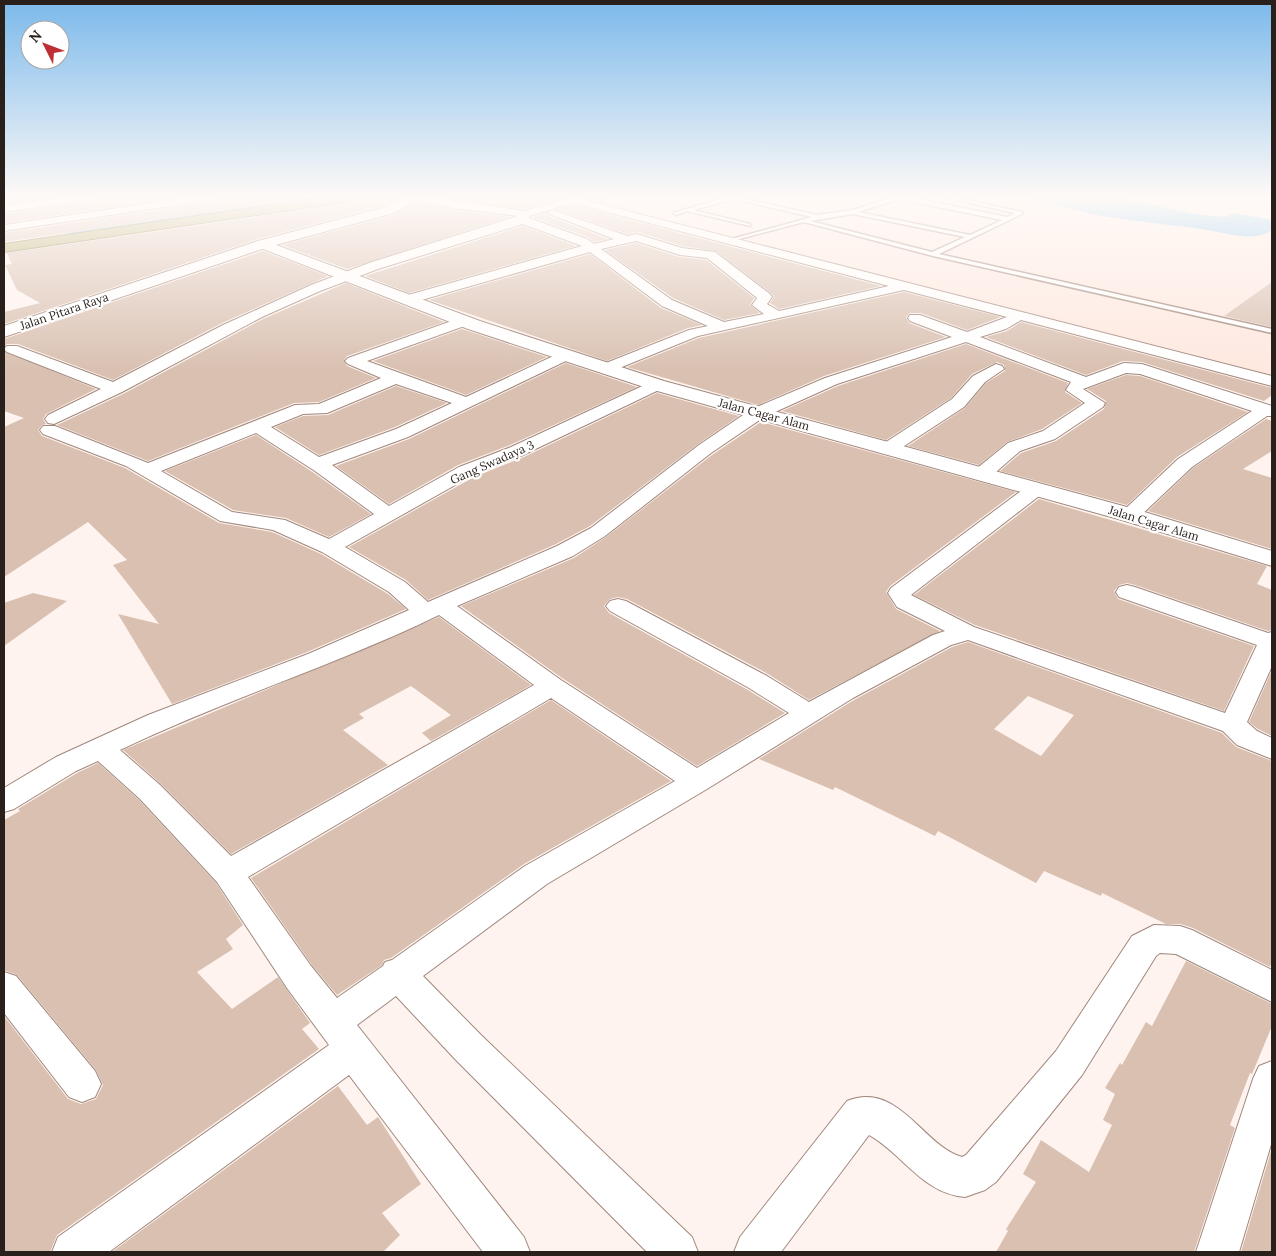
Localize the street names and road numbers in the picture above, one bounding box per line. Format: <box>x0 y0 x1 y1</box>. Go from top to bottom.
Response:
street label: Jalan Pitara Raya <box>17 289 110 333</box>
street label: Jalan Cagar Alam <box>716 394 812 433</box>
street label: Gang Swadaya 3 <box>448 437 537 487</box>
street label: Jalan Cagar Alam <box>1106 502 1201 544</box>

